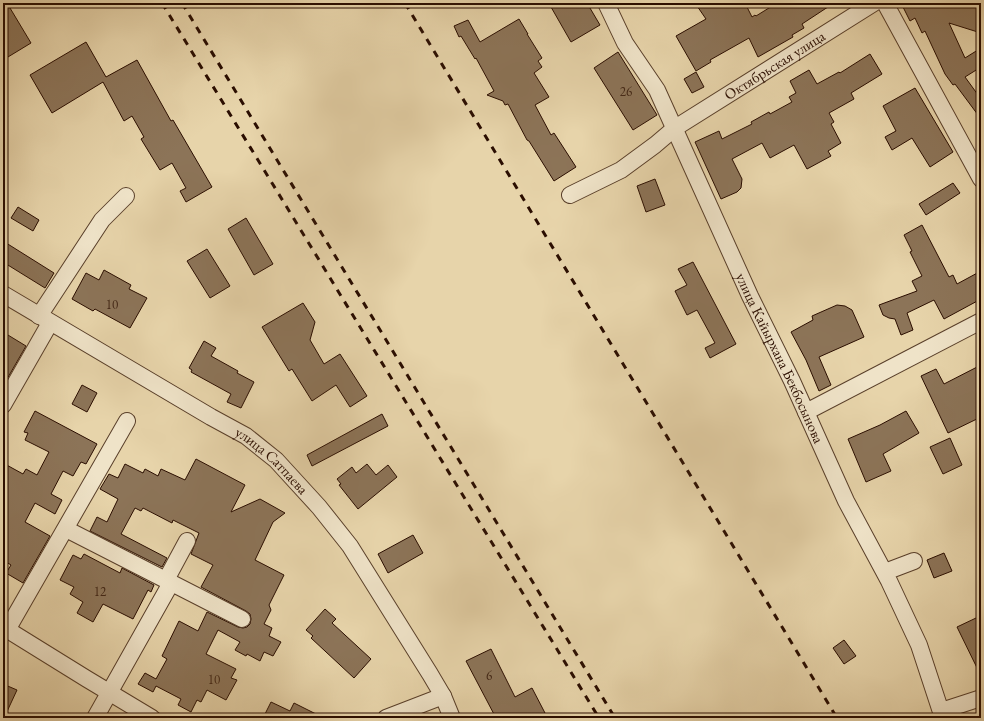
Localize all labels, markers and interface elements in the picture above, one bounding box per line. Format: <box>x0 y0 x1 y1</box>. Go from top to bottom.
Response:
street label: Октябрьская улица <box>720 26 829 104</box>
house number: 26 <box>620 83 632 100</box>
street label: улица Кайырхана Бекбосынова <box>732 270 829 446</box>
house number: 10 <box>106 296 118 313</box>
street label: улица Сатпаева <box>232 422 313 498</box>
house number: 12 <box>94 583 107 600</box>
house number: 6 <box>486 667 492 684</box>
house number: 10 <box>208 671 220 688</box>

